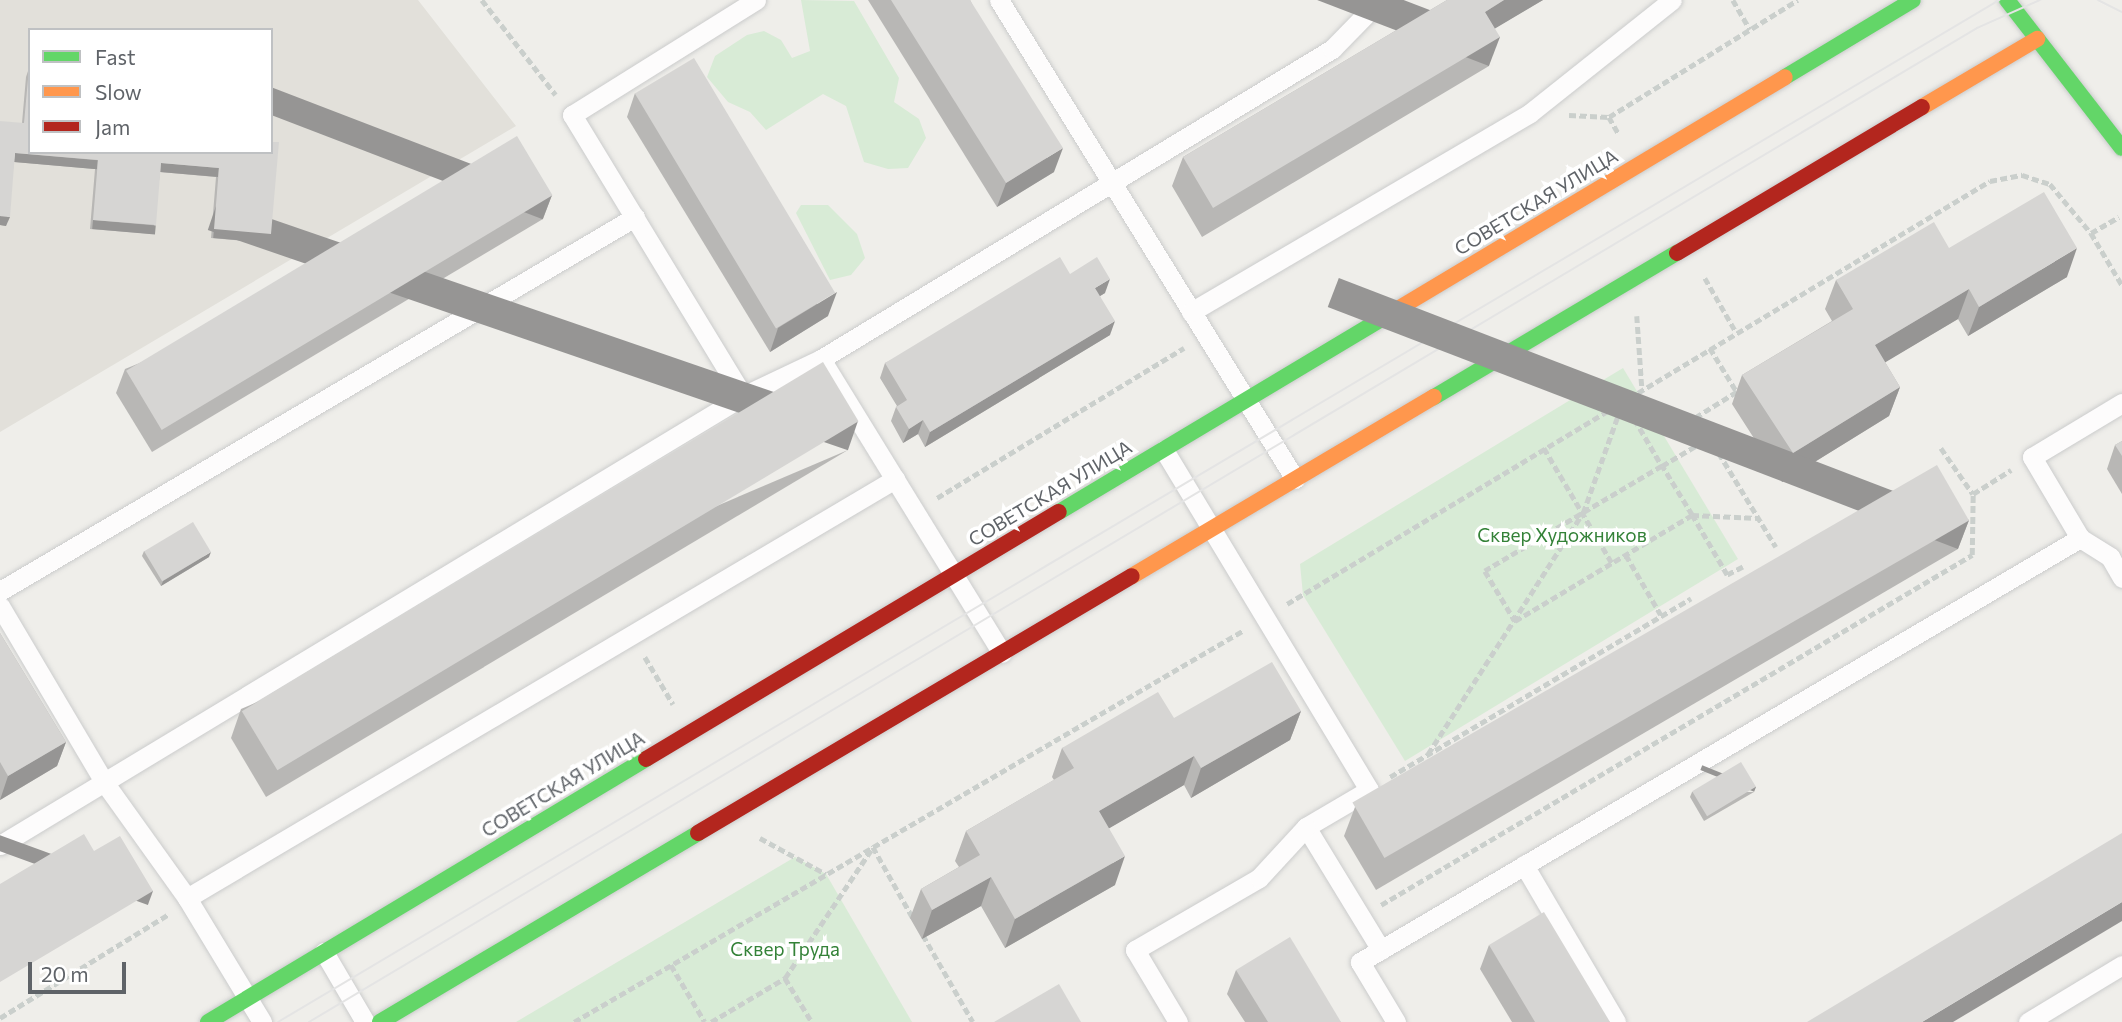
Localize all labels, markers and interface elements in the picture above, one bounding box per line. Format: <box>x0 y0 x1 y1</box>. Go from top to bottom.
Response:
legend <box>28 28 273 154</box>
text: Fast <box>95 44 136 69</box>
text: Slow <box>95 79 142 104</box>
text: Jam <box>95 114 130 139</box>
street label: СОВЕТСКАЯ УЛИЦА <box>1450 144 1622 260</box>
street label: СОВЕТСКАЯ УЛИЦА <box>964 435 1136 551</box>
park label: Сквер Художников <box>1477 524 1647 546</box>
street label: СОВЕТСКАЯ УЛИЦА <box>477 726 649 842</box>
park label: Сквер Труда <box>730 938 840 960</box>
scale bar <box>32 948 130 992</box>
text: 20 m <box>41 961 89 986</box>

